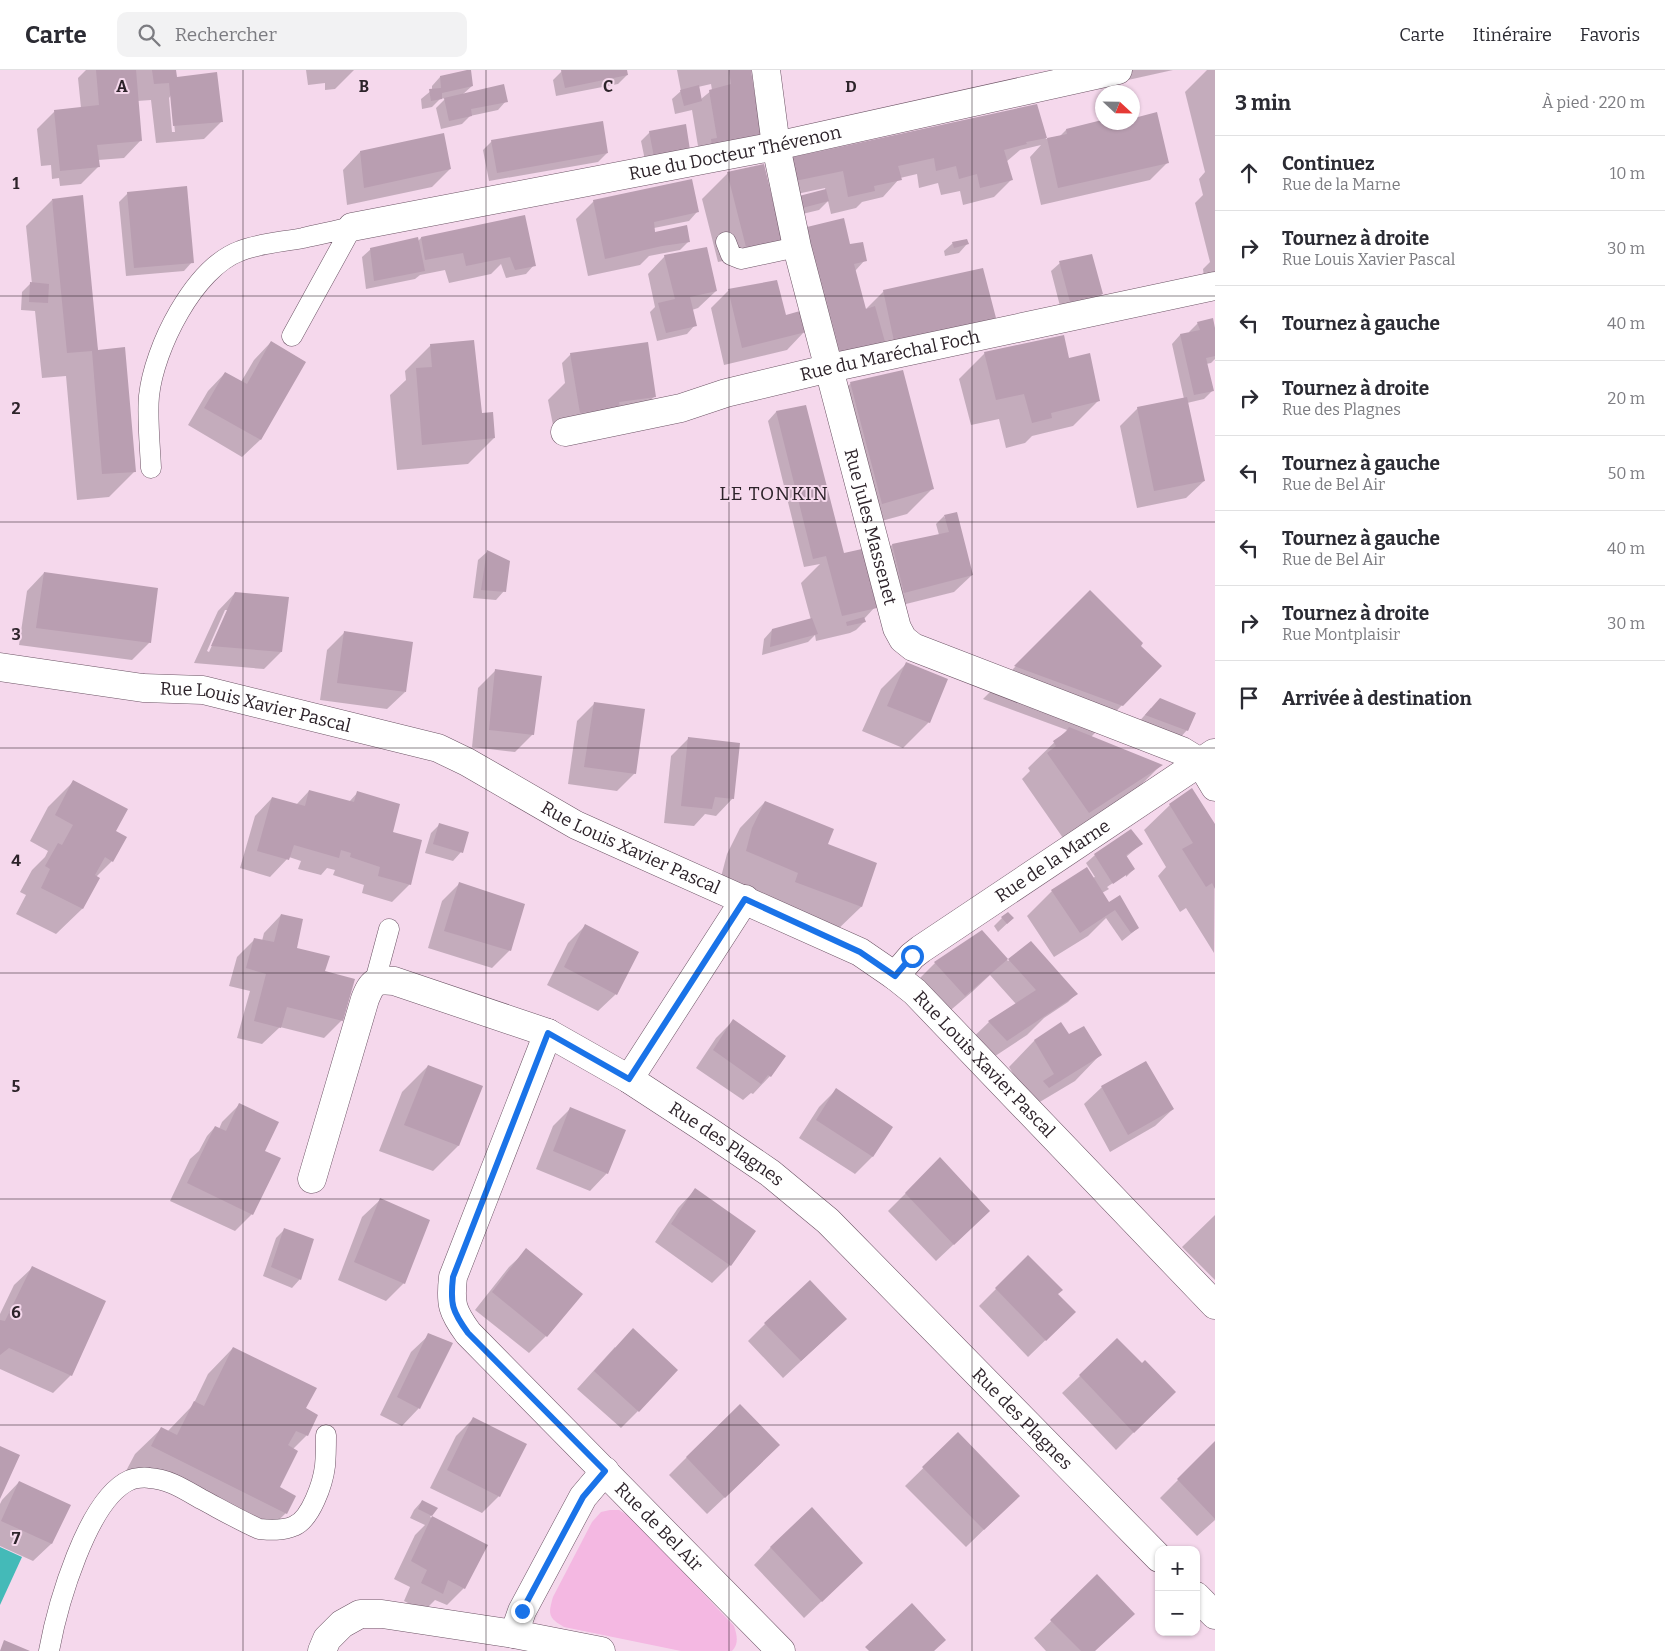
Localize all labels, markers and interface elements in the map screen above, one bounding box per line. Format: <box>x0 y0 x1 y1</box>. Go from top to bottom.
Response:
search box <box>117 12 467 57</box>
text: Carte <box>25 21 87 49</box>
icon: search <box>135 21 163 49</box>
text: Rechercher <box>175 23 277 46</box>
text: Carte <box>1399 24 1444 46</box>
text: Itinéraire <box>1472 24 1552 46</box>
text: Favoris <box>1580 24 1640 46</box>
text: A <box>116 77 128 96</box>
text: B <box>359 77 369 96</box>
text: C <box>603 77 613 96</box>
text: D <box>845 77 857 96</box>
north arrow <box>1095 85 1140 130</box>
text: 3 min <box>1235 90 1291 116</box>
text: À pied · 220 m <box>1542 93 1645 112</box>
street label: Rue du Docteur Thévenon <box>627 121 844 185</box>
text: Continuez <box>1282 152 1375 175</box>
icon: ahead <box>1235 159 1263 187</box>
text: 10 m <box>1610 164 1645 183</box>
text: 1 <box>13 174 20 193</box>
text: Rue de la Marne <box>1282 175 1400 194</box>
text: Tournez à droite <box>1282 227 1429 250</box>
icon: right <box>1235 234 1263 262</box>
text: 30 m <box>1607 239 1645 258</box>
text: Rue Louis Xavier Pascal <box>1282 250 1455 269</box>
icon: left <box>1235 309 1263 337</box>
text: Tournez à gauche <box>1282 312 1440 335</box>
text: 40 m <box>1607 314 1645 333</box>
street label: Rue du Maréchal Foch <box>798 325 982 386</box>
text: Tournez à droite <box>1282 377 1429 400</box>
icon: right <box>1235 384 1263 412</box>
text: 20 m <box>1608 389 1645 408</box>
text: 2 <box>11 399 21 418</box>
text: Rue des Plagnes <box>1282 400 1401 419</box>
street label: Rue Jules Massenet <box>839 446 902 608</box>
text: Tournez à gauche <box>1282 452 1440 475</box>
icon: left <box>1235 459 1263 487</box>
text: 50 m <box>1608 464 1645 483</box>
text: Rue de Bel Air <box>1282 475 1385 494</box>
district label: LE TONKIN <box>719 482 829 505</box>
text: Tournez à gauche <box>1282 527 1440 550</box>
icon: left <box>1235 534 1263 562</box>
text: 40 m <box>1607 539 1645 558</box>
text: Rue de Bel Air <box>1282 550 1385 569</box>
text: Tournez à droite <box>1282 602 1429 625</box>
icon: right <box>1235 609 1263 637</box>
text: 30 m <box>1607 614 1645 633</box>
text: 3 <box>11 625 21 644</box>
text: Rue Montplaisir <box>1282 625 1400 644</box>
street label: Rue Louis Xavier Pascal <box>160 678 353 737</box>
icon: arrive <box>1235 684 1263 712</box>
text: Arrivée à destination <box>1282 687 1472 710</box>
street label: Rue Louis Xavier Pascal <box>537 796 724 899</box>
street label: Rue de la Marne <box>991 815 1114 907</box>
text: 4 <box>11 851 21 870</box>
route start <box>901 945 924 968</box>
street label: Rue Louis Xavier Pascal <box>909 986 1060 1142</box>
text: 5 <box>12 1077 21 1096</box>
street label: Rue des Plagnes <box>665 1097 788 1191</box>
text: 6 <box>11 1303 21 1322</box>
street label: Rue des Plagnes <box>967 1363 1077 1474</box>
street label: Rue de Bel Air <box>610 1478 707 1576</box>
text: 7 <box>12 1529 21 1548</box>
map controls <box>1155 1546 1200 1636</box>
button: + <box>1155 1546 1200 1591</box>
button: − <box>1155 1591 1200 1636</box>
route end <box>511 1600 534 1623</box>

